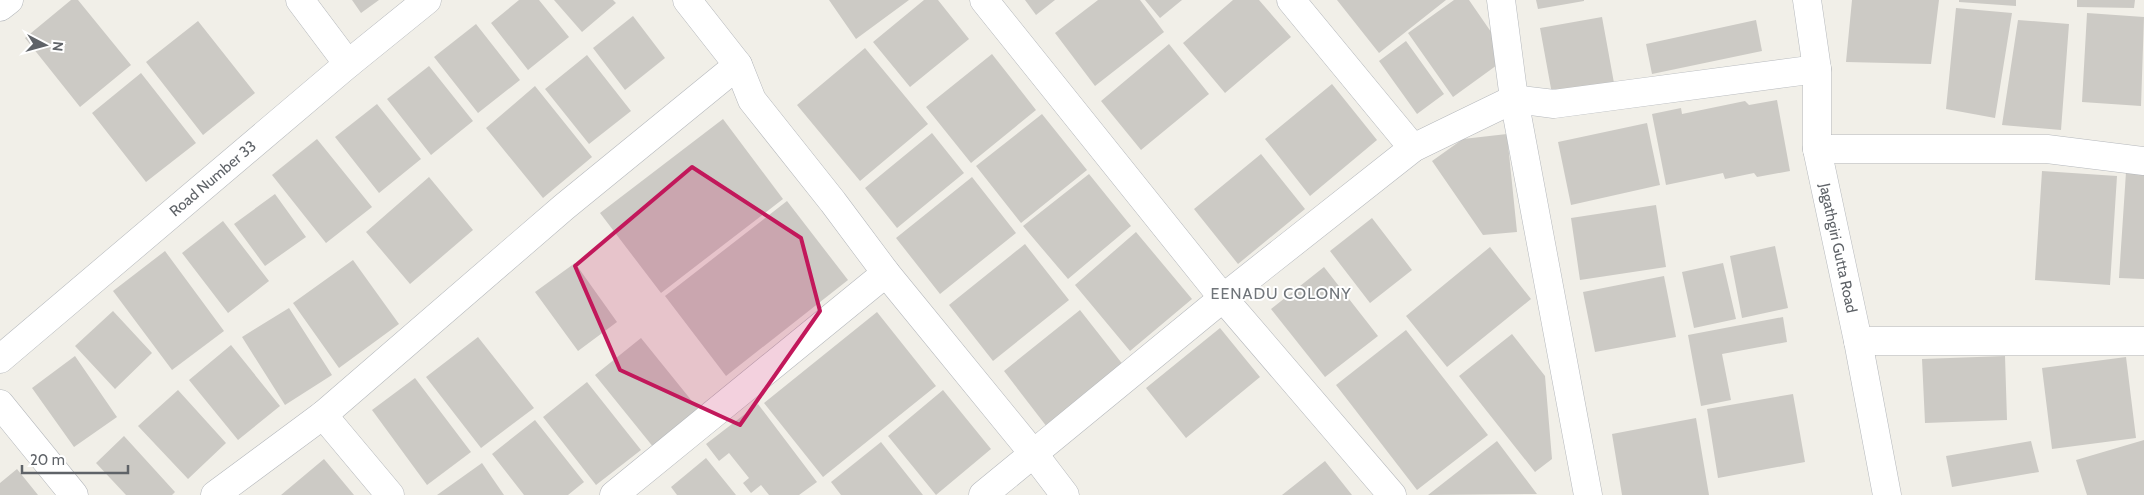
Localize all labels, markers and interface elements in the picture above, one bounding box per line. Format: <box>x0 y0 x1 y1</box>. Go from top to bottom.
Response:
north arrow <box>20 20 70 70</box>
text: N <box>48 40 67 52</box>
street label: Road Number 33 <box>166 137 260 220</box>
street label: Jagathgiri Gutta Road <box>1815 181 1861 314</box>
district label: EENADU COLONY <box>1211 284 1351 303</box>
scale bar <box>22 442 129 474</box>
text: 20 m <box>30 451 65 469</box>

